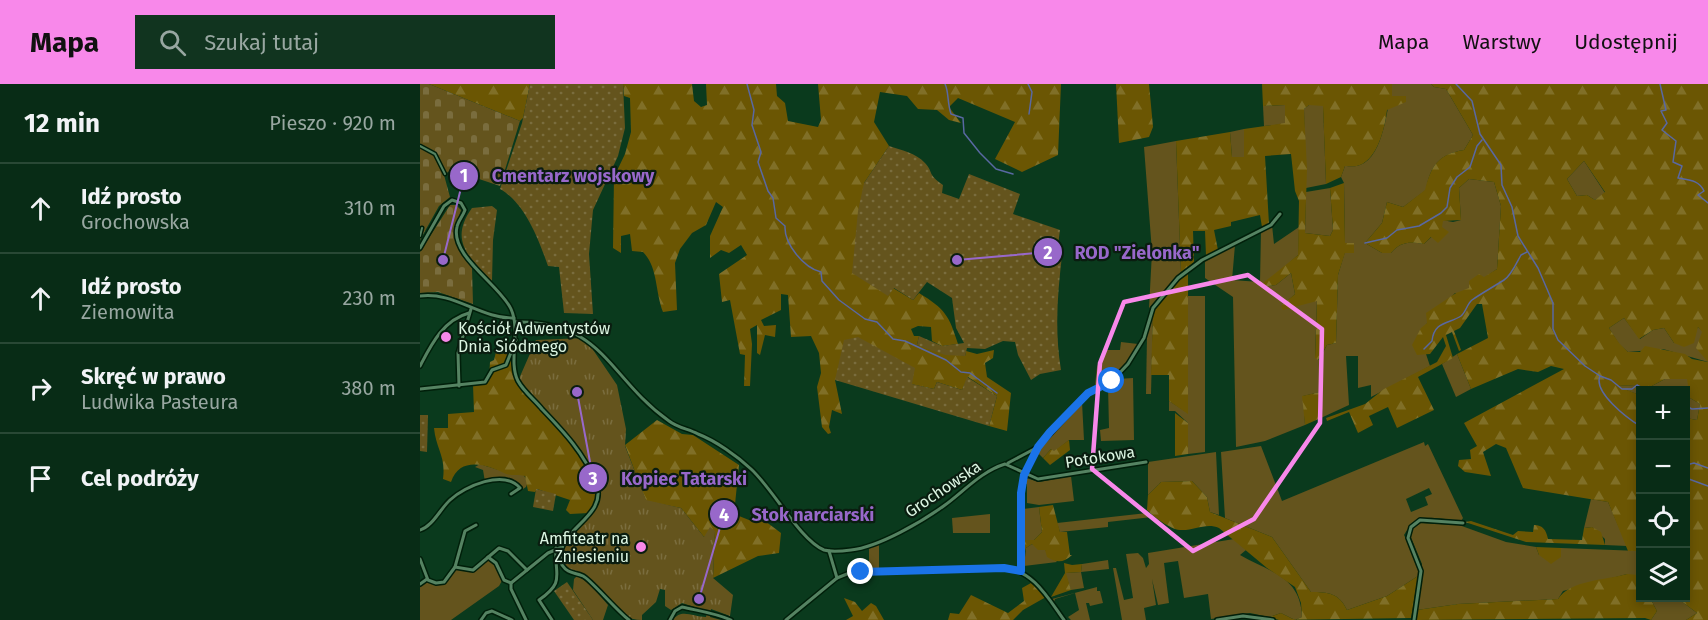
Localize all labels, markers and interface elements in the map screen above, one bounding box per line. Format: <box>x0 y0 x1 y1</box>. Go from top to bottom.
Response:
search box <box>135 15 555 69</box>
text: Mapa <box>30 26 99 59</box>
icon: search <box>156 26 189 59</box>
text: Szukaj tutaj <box>204 29 319 56</box>
text: Mapa <box>1378 29 1429 55</box>
text: Warstwy <box>1462 29 1541 55</box>
text: Udostępnij <box>1574 29 1678 55</box>
text: 12 min <box>24 108 100 139</box>
text: Pieszo · 920 m <box>269 111 396 135</box>
callout: Cmentarz wojskowy <box>449 158 666 194</box>
text: 1 <box>460 165 468 187</box>
text: Cmentarz wojskowy <box>492 165 655 187</box>
text: Idź prosto <box>81 183 182 210</box>
icon: ahead <box>24 192 57 225</box>
text: 310 m <box>344 196 396 220</box>
text: Grochowska <box>81 210 190 234</box>
callout: ROD "Zielonka" <box>1033 234 1212 270</box>
text: 2 <box>1043 242 1053 264</box>
text: ROD "Zielonka" <box>1074 242 1200 264</box>
text: Idź prosto <box>81 273 182 300</box>
icon: ahead <box>24 282 57 315</box>
text: 230 m <box>343 286 396 310</box>
text: Ziemowita <box>81 300 175 324</box>
place label: Kościół Adwentystów Dnia Siódmego <box>458 319 611 356</box>
marker: Kościół Adwentystów Dnia Siódmego <box>439 330 453 344</box>
text: Skręć w prawo <box>81 363 226 390</box>
route start <box>1098 367 1124 393</box>
icon: right <box>24 372 57 405</box>
text: 380 m <box>341 376 396 400</box>
map controls <box>1636 386 1690 602</box>
button: + <box>1636 386 1690 440</box>
text: Ludwika Pasteura <box>81 390 238 414</box>
button: − <box>1636 440 1690 494</box>
street label: Potokowa <box>1064 442 1136 472</box>
street label: Grochowska <box>902 457 984 521</box>
callout: Kopiec Tatarski <box>578 460 759 496</box>
icon: arrive <box>24 462 57 495</box>
text: Cel podróży <box>81 465 199 492</box>
text: 3 <box>587 468 598 490</box>
text: Kopiec Tatarski <box>621 468 747 490</box>
button: locate <box>1636 494 1690 548</box>
callout: Stok narciarski <box>709 496 886 532</box>
text: 4 <box>719 504 729 526</box>
text: Stok narciarski <box>752 504 874 526</box>
place label: Amfiteatr na Zniesieniu <box>540 529 629 566</box>
marker: Amfiteatr na Zniesieniu <box>634 540 648 554</box>
button: layers <box>1636 548 1690 602</box>
route end <box>847 558 873 584</box>

